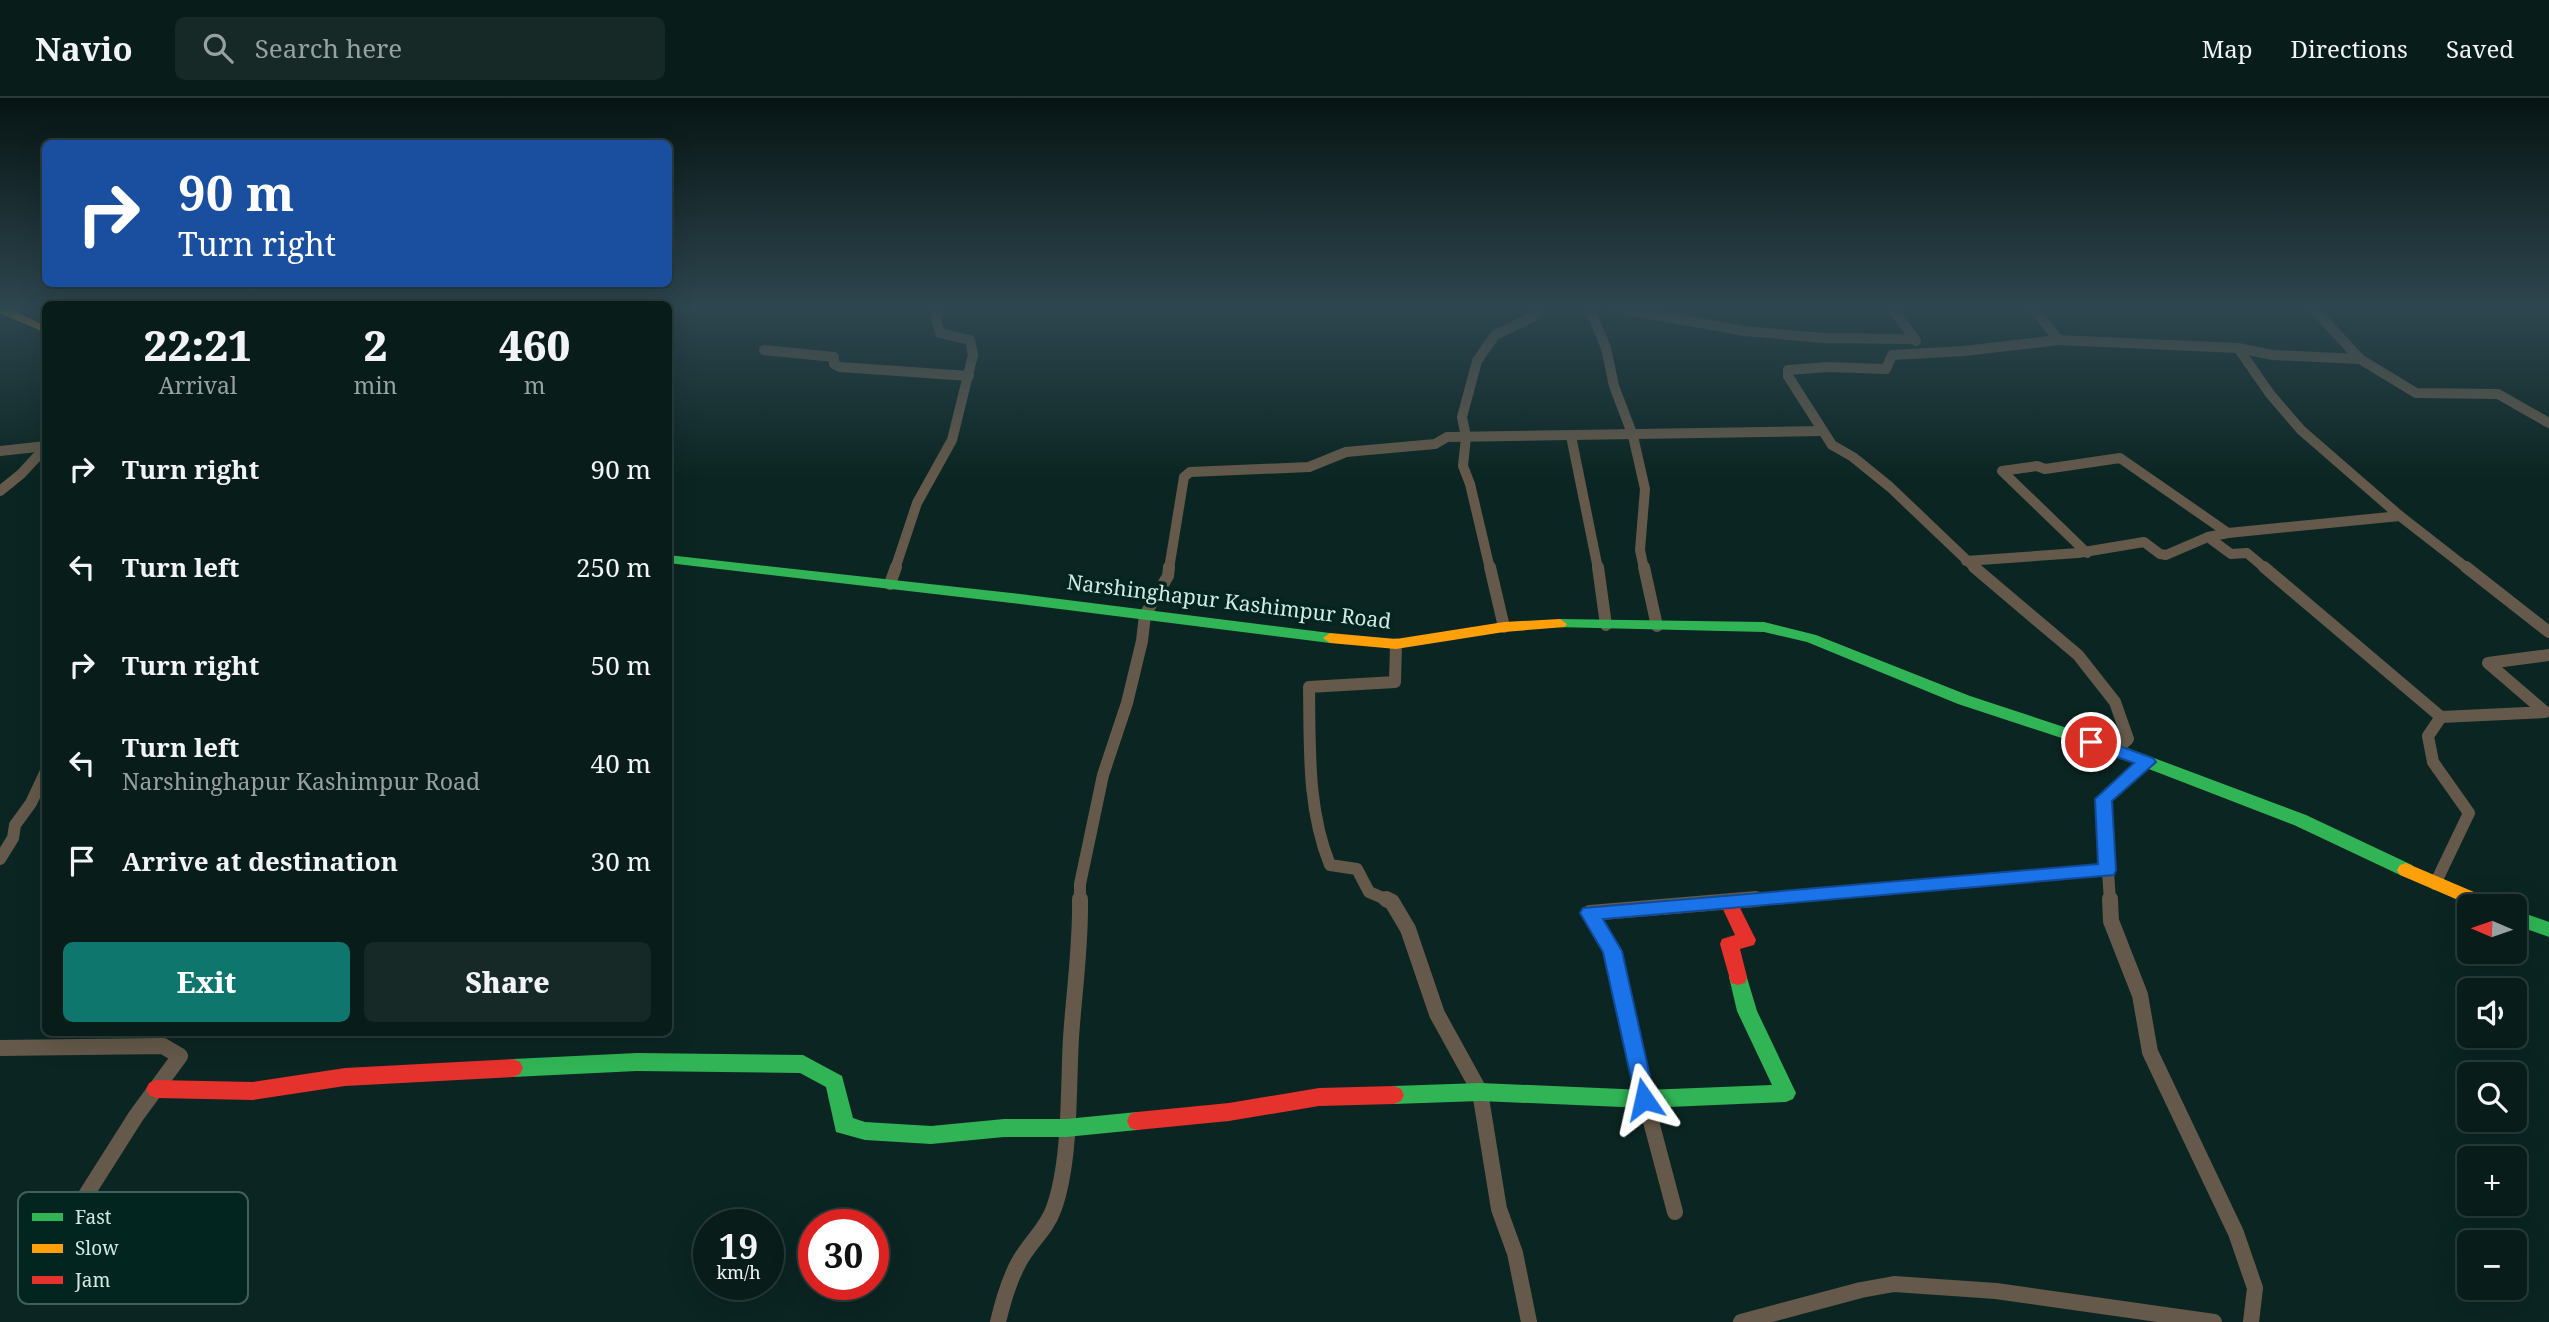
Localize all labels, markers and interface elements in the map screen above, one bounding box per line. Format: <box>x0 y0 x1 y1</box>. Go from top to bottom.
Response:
search box <box>175 17 665 80</box>
text: Navio <box>35 26 133 71</box>
icon: search <box>199 29 237 67</box>
text: Search here <box>255 30 402 66</box>
text: Map <box>2202 32 2253 65</box>
text: Directions <box>2291 32 2408 65</box>
text: Saved <box>2446 32 2514 65</box>
text: 90 m <box>178 159 294 225</box>
icon: right <box>63 168 154 259</box>
text: Turn right <box>178 222 336 265</box>
text: 22:21 <box>144 316 252 373</box>
text: 2 <box>364 316 387 373</box>
text: 460 <box>499 316 570 373</box>
text: Arrival <box>158 369 237 401</box>
text: min <box>353 369 397 401</box>
text: m <box>524 369 546 401</box>
icon: right <box>63 450 101 488</box>
text: Turn right <box>122 451 259 487</box>
text: 90 m <box>591 451 651 487</box>
icon: left <box>63 548 101 586</box>
text: Turn left <box>122 549 239 585</box>
text: 250 m <box>576 549 651 585</box>
street label: Narshinghapur Kashimpur Road <box>1065 567 1393 635</box>
icon: right <box>63 646 101 684</box>
text: Turn right <box>122 647 259 683</box>
text: 50 m <box>591 647 651 683</box>
pin <box>2061 712 2121 772</box>
icon: arrive <box>2072 723 2110 761</box>
text: Turn left <box>122 729 239 765</box>
icon: left <box>63 744 101 782</box>
text: 40 m <box>591 745 651 781</box>
text: Narshinghapur Kashimpur Road <box>122 765 480 797</box>
icon: arrive <box>63 842 101 880</box>
text: Arrive at destination <box>122 843 398 879</box>
text: 30 m <box>591 843 651 879</box>
north arrow <box>2457 894 2527 964</box>
map controls <box>2457 894 2527 1300</box>
button: Exit <box>63 942 350 1022</box>
button: Share <box>364 942 651 1022</box>
button: sound <box>2457 978 2527 1048</box>
position arrow <box>1607 1062 1681 1136</box>
button: search <box>2457 1062 2527 1132</box>
button: + <box>2457 1146 2527 1216</box>
legend <box>18 1192 248 1304</box>
text: Fast <box>75 1204 112 1230</box>
speed limit sign: 30 <box>798 1209 889 1300</box>
text: 19 <box>719 1222 758 1269</box>
button: − <box>2457 1230 2527 1300</box>
text: Slow <box>75 1235 119 1261</box>
text: km/h <box>716 1260 761 1284</box>
text: Jam <box>74 1267 110 1293</box>

